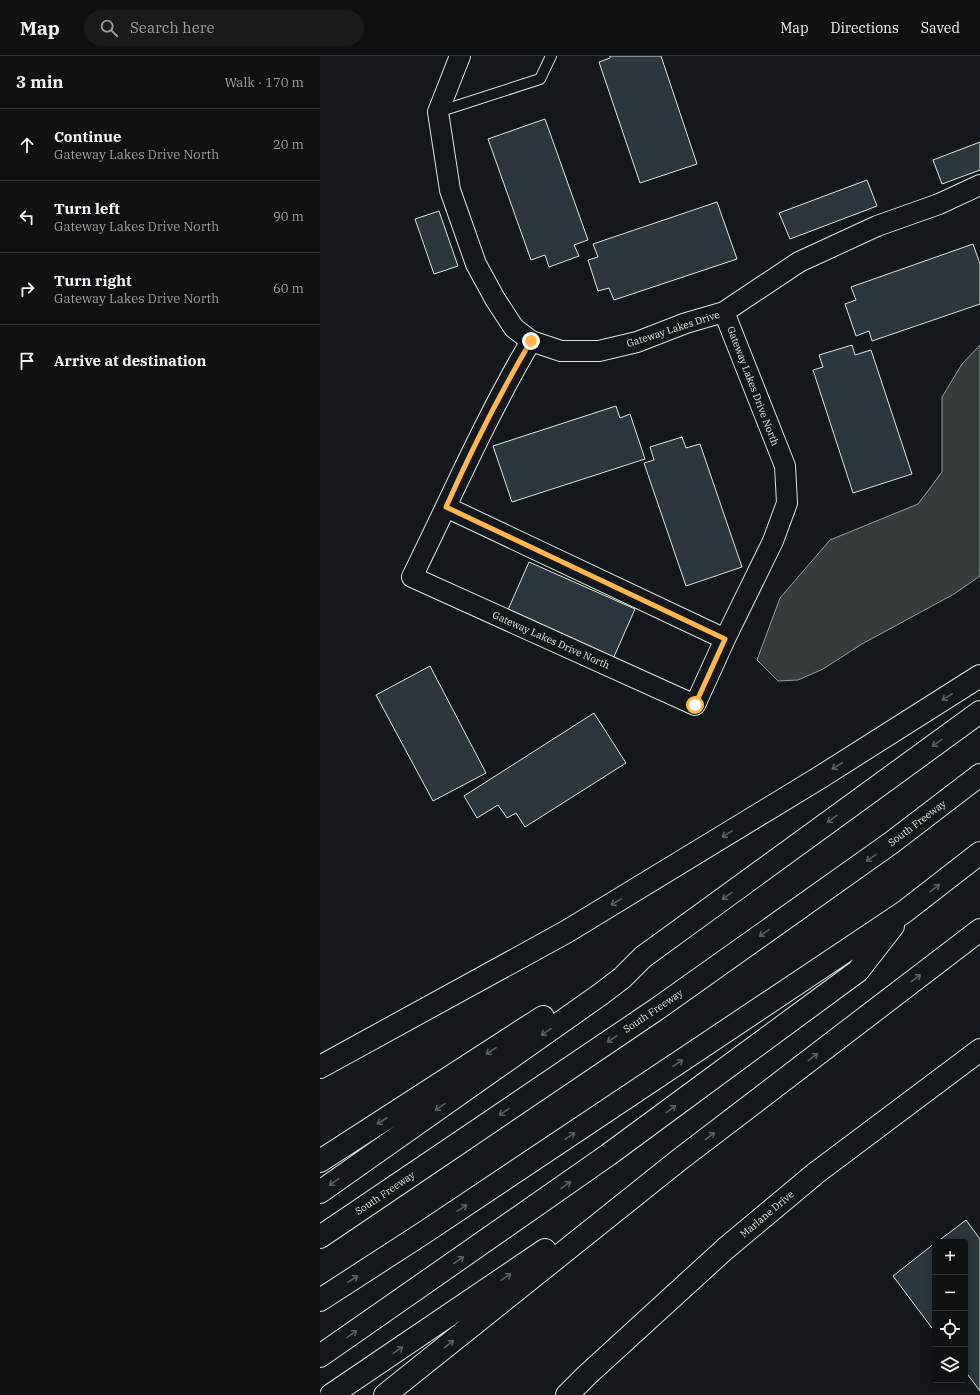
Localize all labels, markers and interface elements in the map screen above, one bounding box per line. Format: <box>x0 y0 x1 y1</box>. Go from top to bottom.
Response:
search box <box>84 10 364 46</box>
text: Map <box>20 16 60 40</box>
icon: search <box>98 17 120 39</box>
text: Search here <box>130 18 214 37</box>
text: Map <box>780 19 809 37</box>
text: Directions <box>831 19 899 37</box>
text: Saved <box>921 19 960 37</box>
text: 3 min <box>16 71 64 93</box>
text: Walk · 170 m <box>225 74 304 91</box>
text: Continue <box>54 127 121 146</box>
icon: ahead <box>16 134 38 156</box>
text: 20 m <box>273 136 304 153</box>
text: Gateway Lakes Drive North <box>54 146 219 163</box>
text: Turn left <box>54 199 120 218</box>
icon: left <box>16 206 38 228</box>
text: 90 m <box>273 208 304 225</box>
text: Gateway Lakes Drive North <box>54 218 219 235</box>
text: Turn right <box>54 271 132 290</box>
icon: right <box>16 278 38 300</box>
text: 60 m <box>273 280 304 297</box>
text: Gateway Lakes Drive North <box>54 290 219 307</box>
street label: Gateway Lakes Drive <box>625 308 721 350</box>
street label: Gateway Lakes Drive North <box>724 324 782 448</box>
route end <box>522 332 540 350</box>
icon: arrive <box>16 350 38 372</box>
text: Arrive at destination <box>54 351 206 370</box>
street label: Gateway Lakes Drive North <box>490 608 612 672</box>
one-way arrow <box>941 693 953 701</box>
route start <box>686 696 704 714</box>
one-way arrow <box>932 739 943 747</box>
one-way arrow <box>832 762 843 771</box>
street label: South Freeway <box>885 797 949 849</box>
one-way arrow <box>827 815 838 824</box>
one-way arrow <box>721 831 733 839</box>
one-way arrow <box>865 853 876 862</box>
one-way arrow <box>929 884 940 893</box>
one-way arrow <box>722 892 733 900</box>
one-way arrow <box>611 898 622 906</box>
one-way arrow <box>759 929 770 937</box>
one-way arrow <box>910 974 921 983</box>
street label: South Freeway <box>621 986 686 1036</box>
one-way arrow <box>541 1028 552 1037</box>
one-way arrow <box>607 1035 618 1043</box>
one-way arrow <box>486 1047 497 1055</box>
one-way arrow <box>807 1053 818 1062</box>
one-way arrow <box>672 1059 684 1067</box>
one-way arrow <box>435 1103 446 1111</box>
one-way arrow <box>665 1105 676 1113</box>
one-way arrow <box>499 1108 510 1116</box>
one-way arrow <box>376 1117 387 1126</box>
one-way arrow <box>564 1132 575 1140</box>
one-way arrow <box>704 1132 715 1141</box>
street label: South Freeway <box>353 1168 418 1218</box>
one-way arrow <box>328 1178 339 1186</box>
one-way arrow <box>560 1181 571 1189</box>
street label: Marlane Drive <box>737 1188 797 1240</box>
one-way arrow <box>456 1204 467 1212</box>
map controls <box>932 1239 968 1383</box>
button: + <box>932 1239 968 1275</box>
one-way arrow <box>453 1256 464 1264</box>
one-way arrow <box>500 1273 511 1281</box>
one-way arrow <box>347 1275 358 1283</box>
button: − <box>932 1275 968 1311</box>
button: locate <box>932 1311 968 1347</box>
one-way arrow <box>346 1330 357 1338</box>
one-way arrow <box>443 1340 454 1349</box>
one-way arrow <box>392 1346 403 1354</box>
button: layers <box>932 1347 968 1383</box>

